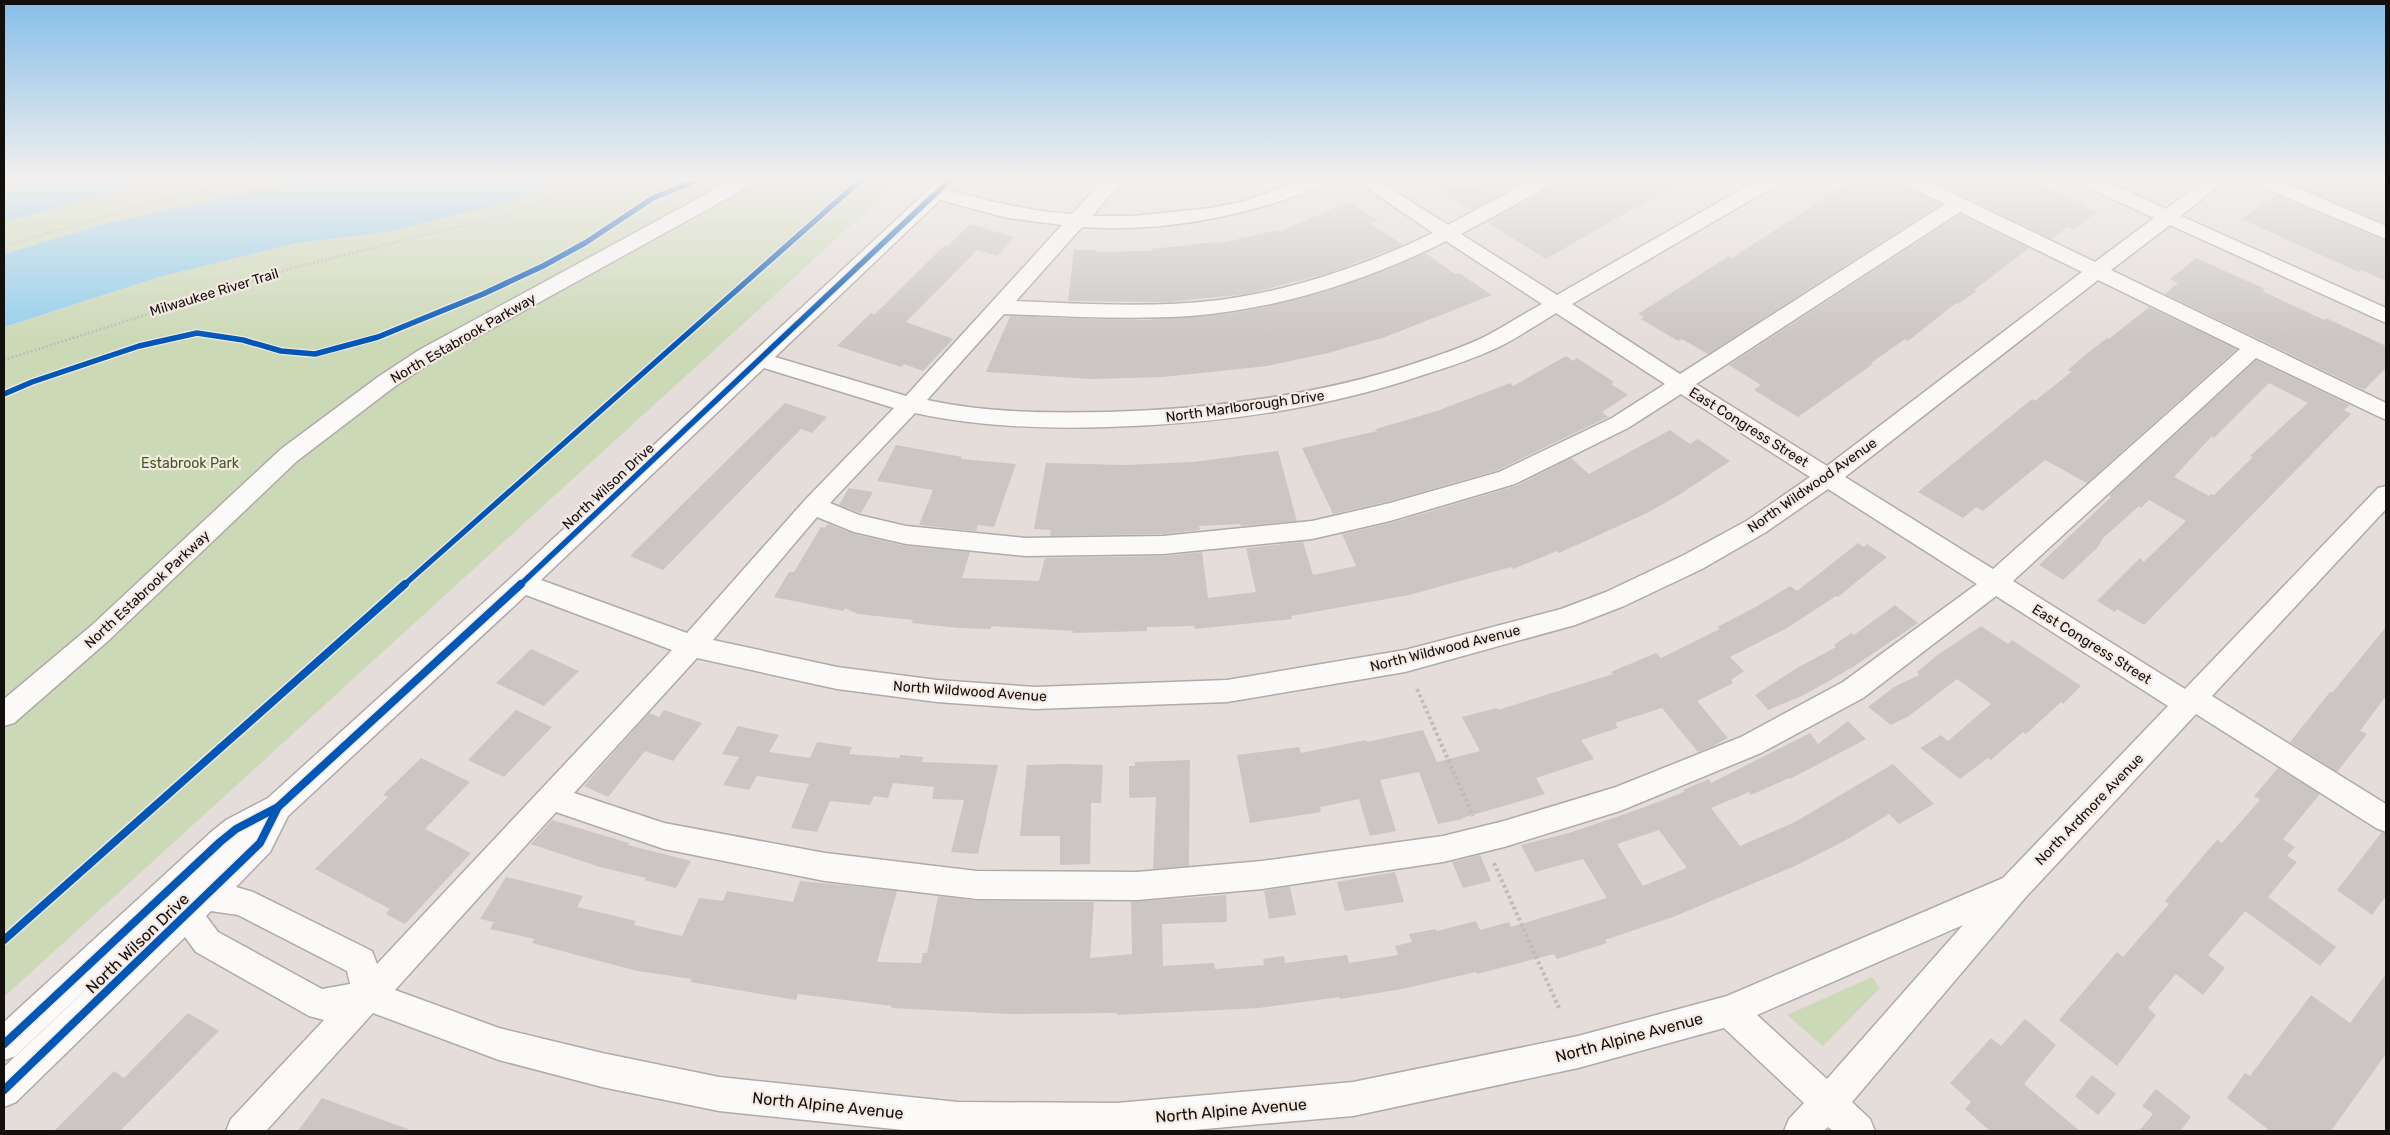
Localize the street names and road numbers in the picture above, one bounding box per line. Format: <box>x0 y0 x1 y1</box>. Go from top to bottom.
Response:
street label: Milwaukee River Trail <box>148 265 281 320</box>
street label: North Estabrook Parkway <box>388 290 539 387</box>
street label: East Congress Street <box>1686 384 1812 471</box>
street label: North Marlborough Drive <box>1165 387 1326 426</box>
street label: North Wildwood Avenue <box>1744 434 1880 537</box>
street label: North Wilson Drive <box>559 439 658 533</box>
street label: North Estabrook Parkway <box>81 527 214 652</box>
street label: East Congress Street <box>2029 601 2155 688</box>
street label: North Wildwood Avenue <box>1368 622 1522 675</box>
street label: North Wildwood Avenue <box>892 678 1048 705</box>
street label: North Ardmore Avenue <box>2032 750 2147 869</box>
street label: North Wilson Drive <box>82 889 193 997</box>
street label: North Alpine Avenue <box>1553 1009 1705 1066</box>
street label: North Alpine Avenue <box>751 1088 905 1123</box>
street label: North Alpine Avenue <box>1154 1094 1308 1127</box>

